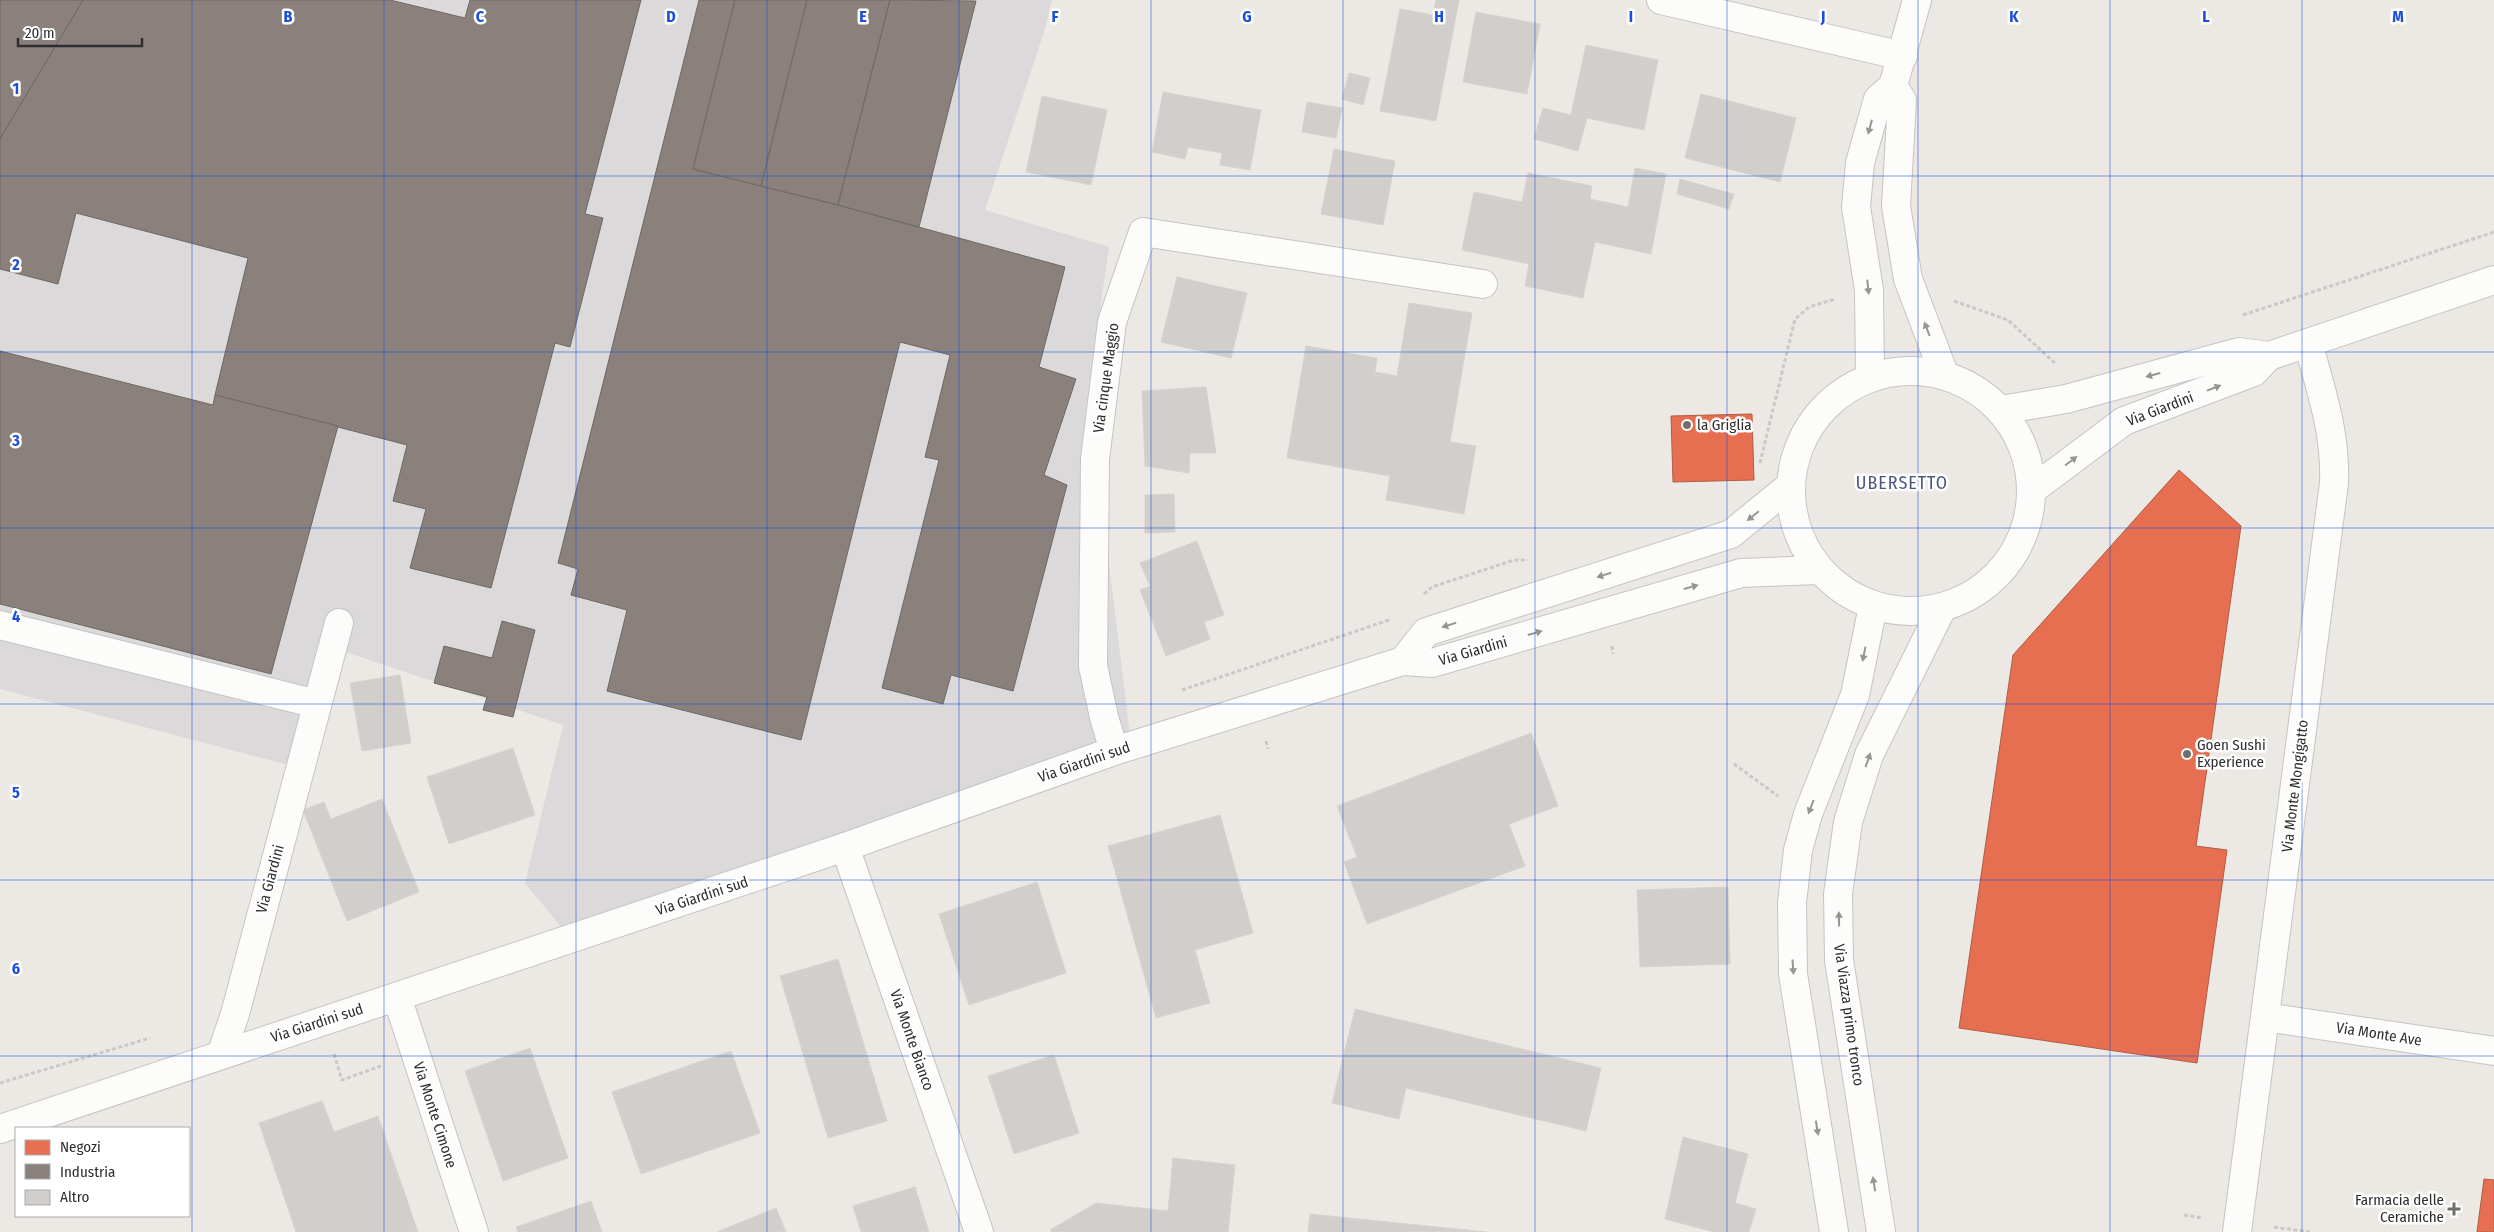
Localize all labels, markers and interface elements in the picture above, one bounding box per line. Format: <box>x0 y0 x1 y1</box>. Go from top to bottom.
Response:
text: B <box>284 7 293 26</box>
text: C <box>476 7 485 26</box>
text: D <box>666 7 676 26</box>
text: E <box>859 7 867 26</box>
text: F <box>1051 7 1059 26</box>
text: G <box>1242 7 1252 26</box>
text: H <box>1434 7 1444 26</box>
text: I <box>1629 7 1633 26</box>
text: J <box>1820 7 1825 26</box>
text: K <box>2009 7 2019 26</box>
text: L <box>2202 7 2210 26</box>
text: M <box>2392 7 2404 26</box>
scale bar <box>18 15 141 47</box>
text: 20 m <box>25 24 55 42</box>
text: 1 <box>13 79 19 98</box>
one-way arrow <box>1866 119 1874 134</box>
text: 2 <box>11 255 20 274</box>
one-way arrow <box>1864 279 1872 295</box>
one-way arrow <box>1923 321 1931 336</box>
street label: Via cinque Maggio <box>1089 322 1123 434</box>
one-way arrow <box>2146 371 2161 379</box>
one-way arrow <box>2207 384 2222 392</box>
street label: Via Giardini <box>2124 388 2196 430</box>
place label: la Griglia <box>1697 416 1752 434</box>
marker: la Griglia <box>1681 419 1693 431</box>
text: 3 <box>11 431 20 450</box>
one-way arrow <box>2064 456 2078 466</box>
district label: UBERSETTO <box>1856 472 1948 494</box>
one-way arrow <box>1747 510 1760 521</box>
one-way arrow <box>1596 572 1611 579</box>
one-way arrow <box>1683 583 1698 591</box>
text: 4 <box>12 607 20 626</box>
one-way arrow <box>1441 621 1456 629</box>
one-way arrow <box>1527 628 1542 636</box>
street label: Via Giardini <box>1437 633 1509 669</box>
one-way arrow <box>1859 646 1867 662</box>
street label: Via Monte Mongigatto <box>2278 719 2312 853</box>
place label: Goen Sushi Experience <box>2197 736 2266 771</box>
street label: Via Giardini sud <box>1036 738 1132 786</box>
marker: Goen Sushi Experience <box>2181 748 2193 760</box>
one-way arrow <box>1864 752 1872 767</box>
text: 5 <box>12 783 20 802</box>
one-way arrow <box>1807 800 1815 815</box>
street label: Via Giardini <box>252 843 288 915</box>
street label: Via Giardini sud <box>653 873 751 919</box>
one-way arrow <box>1835 911 1843 927</box>
street label: Via Viazza primo tronco <box>1830 943 1868 1087</box>
text: 6 <box>12 959 20 978</box>
one-way arrow <box>1789 959 1797 975</box>
street label: Via Monte Bianco <box>886 987 938 1093</box>
street label: Via Giardini sud <box>268 1000 366 1046</box>
street label: Via Monte Ave <box>2335 1018 2423 1050</box>
street label: Via Monte Cimone <box>409 1060 461 1170</box>
one-way arrow <box>1813 1120 1821 1136</box>
legend <box>15 1127 190 1217</box>
text: Negozi <box>60 1138 101 1156</box>
text: Industria <box>60 1163 115 1181</box>
one-way arrow <box>1869 1175 1877 1191</box>
text: Altro <box>60 1188 90 1206</box>
place label: Farmacia delle Ceramiche <box>2355 1191 2444 1226</box>
marker: Farmacia delle Ceramiche <box>2448 1203 2460 1215</box>

